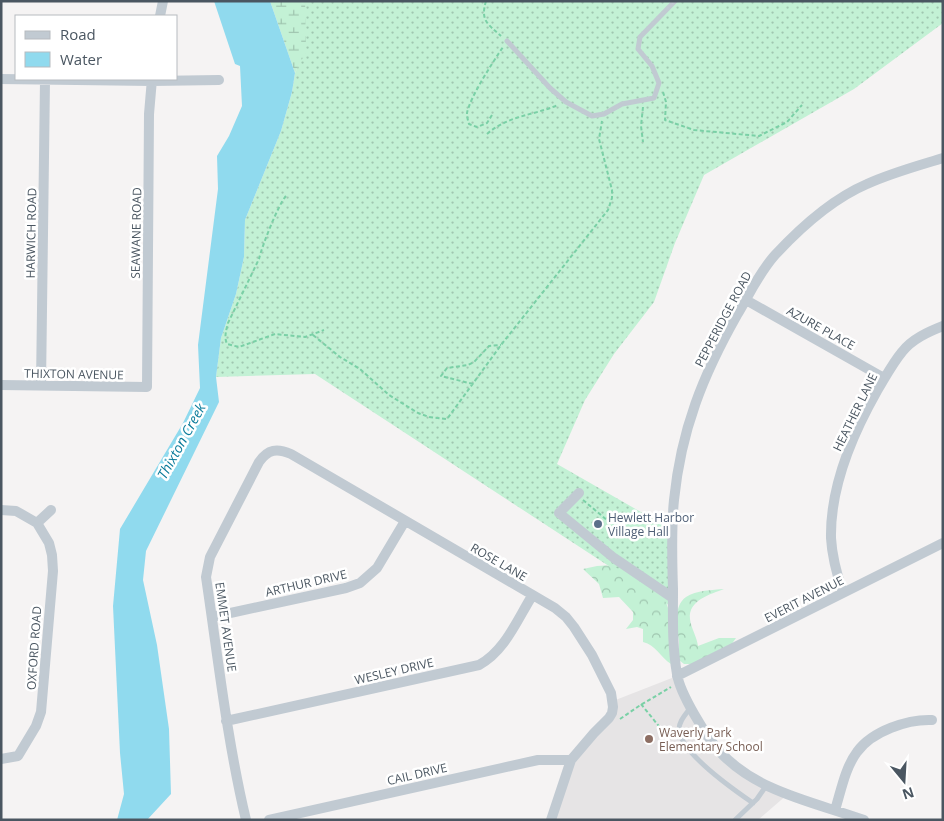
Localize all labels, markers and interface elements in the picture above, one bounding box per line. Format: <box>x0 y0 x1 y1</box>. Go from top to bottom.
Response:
legend <box>15 15 178 80</box>
text: Road <box>60 24 96 44</box>
text: Water <box>60 49 102 69</box>
street label: HARWICH ROAD <box>22 187 40 279</box>
street label: SEAWANE ROAD <box>127 187 145 279</box>
street label: PEPPERIDGE ROAD <box>691 268 755 370</box>
street label: AZURE PLACE <box>784 302 858 354</box>
street label: THIXTON AVENUE <box>24 365 124 383</box>
street label: HEATHER LANE <box>829 370 881 454</box>
water label: Thixton Creek <box>152 399 210 482</box>
place label: Hewlett Harbor Village Hall <box>608 509 694 540</box>
marker: Hewlett Harbor Village Hall <box>592 518 604 530</box>
street label: ROSE LANE <box>468 539 530 585</box>
street label: ARTHUR DRIVE <box>264 565 348 601</box>
street label: EVERIT AVENUE <box>761 572 847 626</box>
street label: EMMET AVENUE <box>211 581 241 673</box>
street label: OXFORD ROAD <box>23 605 45 691</box>
street label: WESLEY DRIVE <box>353 654 435 688</box>
place label: Waverly Park Elementary School <box>659 724 763 755</box>
marker: Waverly Park Elementary School <box>643 733 655 745</box>
north arrow <box>879 756 929 806</box>
street label: CAIL DRIVE <box>385 759 449 789</box>
text: N <box>900 783 917 805</box>

